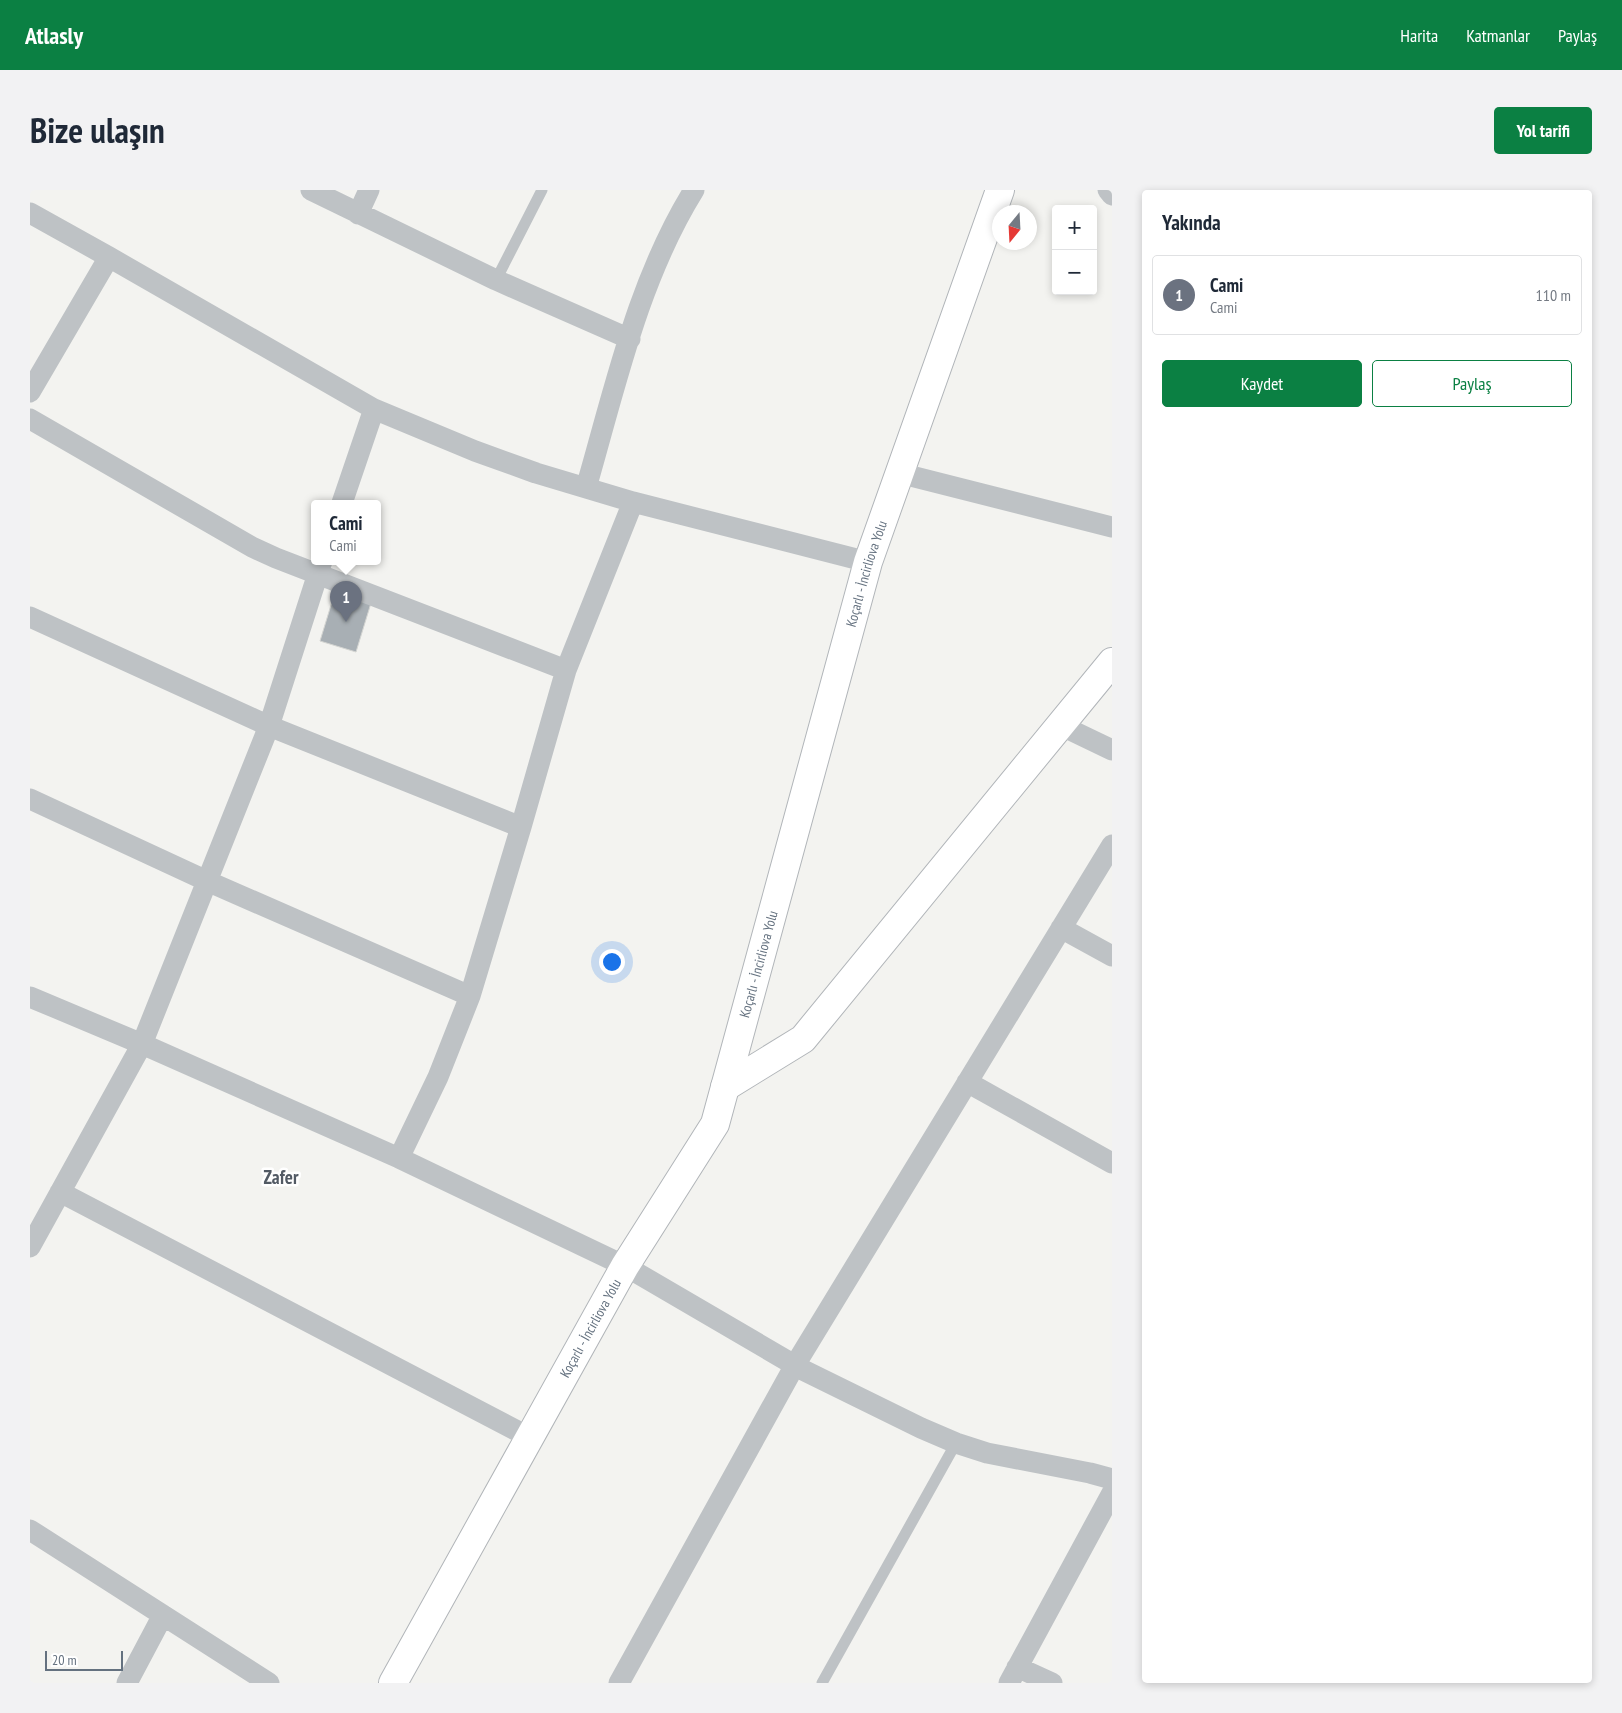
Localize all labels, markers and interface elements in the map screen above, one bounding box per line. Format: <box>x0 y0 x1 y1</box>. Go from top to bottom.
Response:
text: Atlasly <box>25 20 83 51</box>
text: Harita <box>1400 24 1438 47</box>
text: Katmanlar <box>1466 24 1530 47</box>
text: Paylaş <box>1558 24 1597 47</box>
text: Bize ulaşın <box>30 107 165 153</box>
button: Yol tarifi <box>1494 107 1592 154</box>
north arrow <box>992 205 1037 250</box>
map controls <box>1052 205 1097 295</box>
button: + <box>1052 205 1097 250</box>
text: Yakında <box>1162 209 1221 236</box>
button: − <box>1052 250 1097 295</box>
text: Cami <box>1210 273 1243 297</box>
text: 1 <box>1175 285 1183 305</box>
text: 110 m <box>1536 285 1571 305</box>
text: Cami <box>1210 297 1237 317</box>
button: Kaydet <box>1162 360 1362 407</box>
button: Paylaş <box>1372 360 1572 407</box>
popup <box>311 500 381 565</box>
text: Cami <box>329 511 363 535</box>
street label: Koçarlı - İncirliova Yolu <box>842 518 891 629</box>
text: Cami <box>329 535 357 555</box>
pin: 1 <box>330 581 362 622</box>
street label: Koçarlı - İncirliova Yolu <box>735 909 782 1020</box>
your location <box>599 949 625 975</box>
district label: Zafer <box>264 1165 299 1189</box>
street label: Koçarlı - İncirliova Yolu <box>556 1276 625 1381</box>
scale bar <box>45 1648 122 1671</box>
text: 20 m <box>52 1651 77 1669</box>

